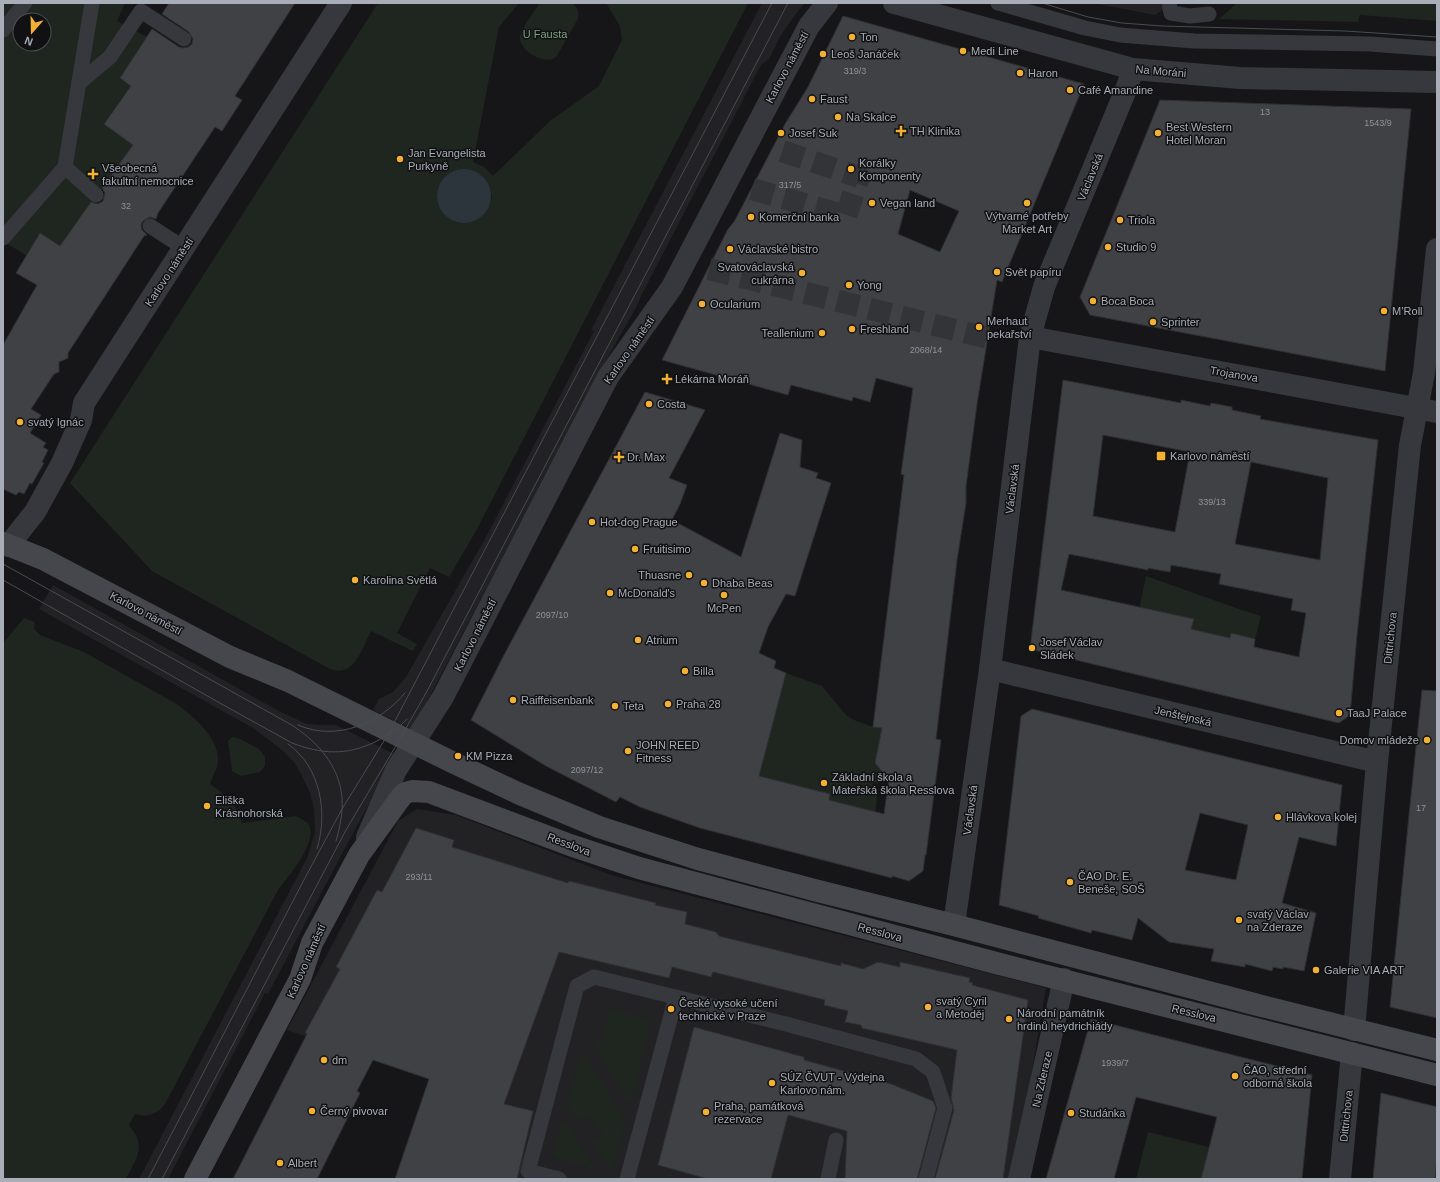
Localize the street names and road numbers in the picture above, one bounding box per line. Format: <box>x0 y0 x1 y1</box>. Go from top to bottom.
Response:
street label: Karlovo náměstí <box>763 29 811 105</box>
street label: Na Moráni <box>1135 63 1187 79</box>
street label: Václavská <box>1075 151 1105 202</box>
street label: Karlovo náměstí <box>142 235 196 309</box>
street label: Karlovo náměstí <box>601 314 657 386</box>
street label: Trojanova <box>1209 364 1260 384</box>
street label: Václavská <box>1003 463 1021 515</box>
street label: Karlovo náměstí <box>108 589 184 637</box>
street label: Karlovo náměstí <box>452 597 498 673</box>
street label: Dittrichova <box>1381 611 1399 664</box>
street label: Jenštejnská <box>1153 704 1214 729</box>
street label: Václavská <box>961 783 980 836</box>
street label: Resslova <box>546 830 593 858</box>
street label: Resslova <box>857 920 904 944</box>
street label: Karlovo náměstí <box>284 922 328 1000</box>
street label: Resslova <box>1171 1002 1218 1025</box>
street label: Na Zderaze <box>1030 1050 1054 1108</box>
street label: Dittrichova <box>1337 1089 1355 1142</box>

